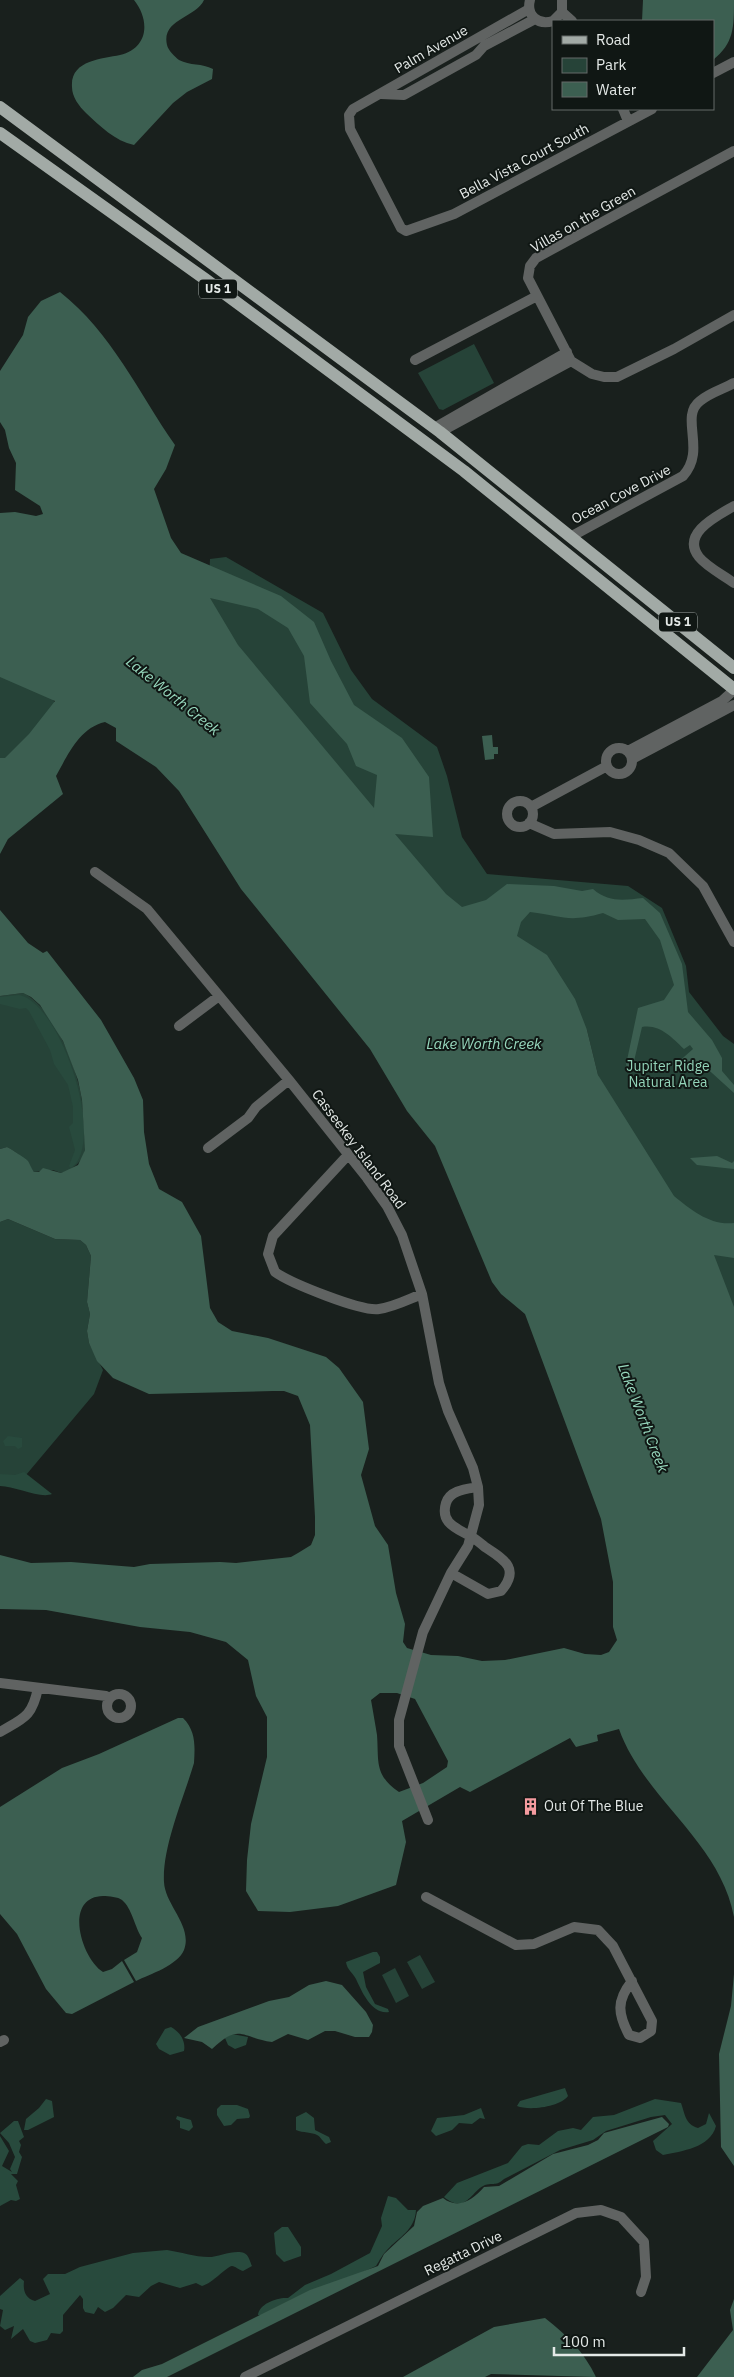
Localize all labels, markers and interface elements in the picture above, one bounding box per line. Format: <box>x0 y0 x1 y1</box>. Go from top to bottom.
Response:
legend <box>552 20 714 110</box>
street label: Palm Avenue <box>391 21 471 77</box>
text: Road <box>596 30 631 49</box>
text: Park <box>596 55 626 74</box>
text: Water <box>596 80 637 99</box>
street label: Bella Vista Court South <box>456 119 592 203</box>
street label: Villas on the Green <box>527 182 639 256</box>
road number: US 1 <box>199 280 237 298</box>
street label: Ocean Cove Drive <box>568 460 674 528</box>
road number: US 1 <box>659 612 697 632</box>
water label: Lake Worth Creek <box>123 652 224 739</box>
water label: Lake Worth Creek <box>426 1034 542 1053</box>
park label: Jupiter Ridge Natural Area <box>626 1057 710 1091</box>
street label: Casseekey Island Road <box>308 1086 410 1212</box>
water label: Lake Worth Creek <box>614 1361 673 1475</box>
building icon: Out Of The Blue <box>520 1796 540 1816</box>
place label: Out Of The Blue <box>544 1797 644 1815</box>
street label: Regatta Drive <box>421 2226 505 2280</box>
scale bar <box>554 2324 684 2356</box>
text: 100 m <box>562 2332 606 2351</box>

